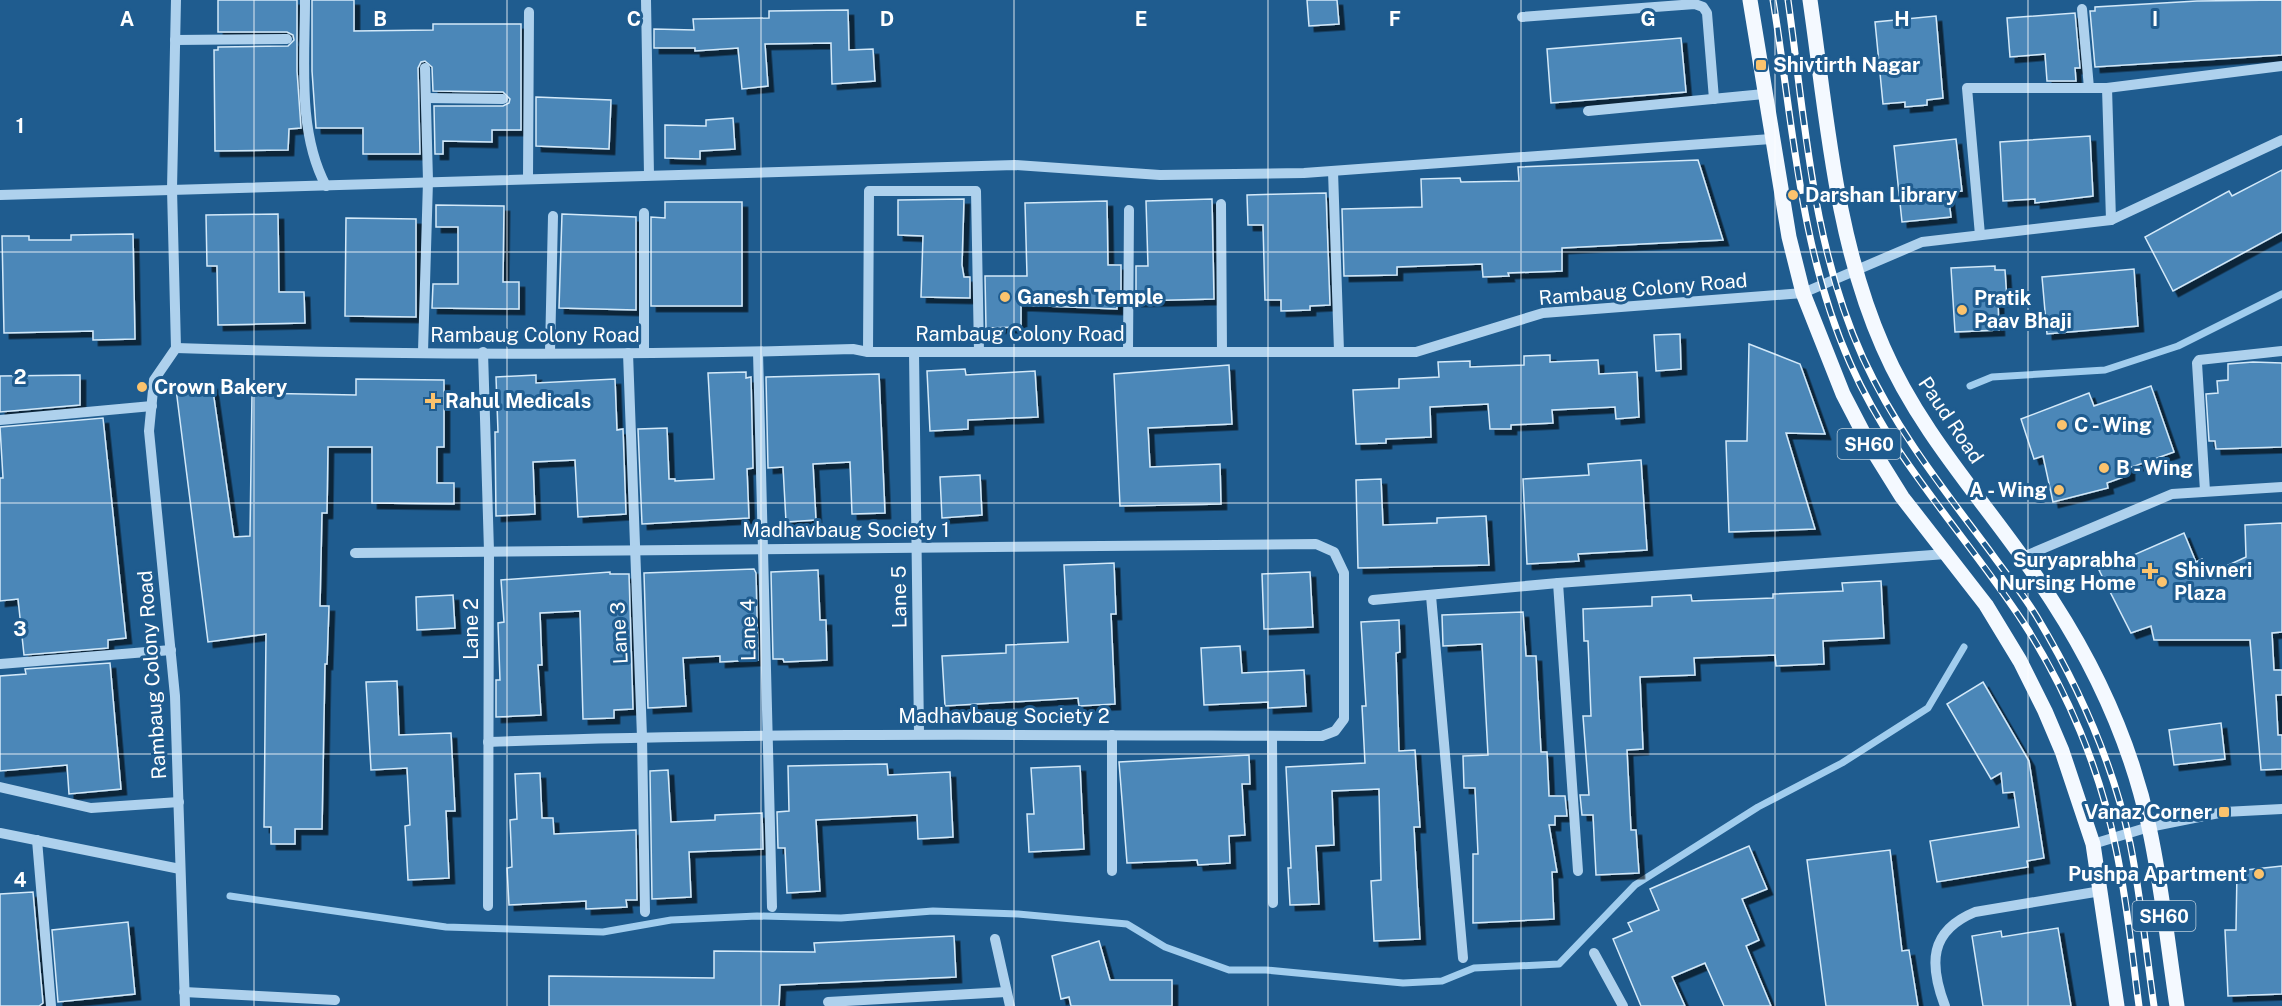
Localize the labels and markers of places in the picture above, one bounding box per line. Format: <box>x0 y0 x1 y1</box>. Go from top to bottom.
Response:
place label: Shivtirth Nagar <box>1773 53 1920 77</box>
marker: Shivtirth Nagar <box>1754 58 1768 72</box>
place label: Darshan Library <box>1805 183 1957 207</box>
marker: Darshan Library <box>1786 188 1800 202</box>
place label: Ganesh Temple <box>1017 285 1164 309</box>
place label: Pratik Paav Bhaji <box>1974 286 2072 333</box>
marker: Ganesh Temple <box>998 290 1012 304</box>
marker: Pratik Paav Bhaji <box>1955 303 1969 317</box>
place label: Crown Bakery <box>154 375 287 399</box>
marker: Crown Bakery <box>135 380 149 394</box>
place label: Rahul Medicals <box>445 389 591 413</box>
marker: Rahul Medicals <box>426 394 440 408</box>
place label: C - Wing <box>2074 413 2152 437</box>
marker: C - Wing <box>2055 418 2069 432</box>
place label: B - Wing <box>2116 456 2193 480</box>
marker: B - Wing <box>2097 461 2111 475</box>
place label: A - Wing <box>1969 478 2047 502</box>
marker: A - Wing <box>2052 483 2066 497</box>
place label: Suryaprabha Nursing Home <box>1999 548 2136 595</box>
place label: Shivneri Plaza <box>2174 558 2252 605</box>
marker: Suryaprabha Nursing Home <box>2141 562 2159 580</box>
marker: Shivneri Plaza <box>2155 575 2169 589</box>
place label: Vanaz Corner <box>2084 800 2212 824</box>
marker: Vanaz Corner <box>2217 805 2231 819</box>
place label: Pushpa Apartment <box>2068 862 2247 886</box>
marker: Pushpa Apartment <box>2252 867 2266 881</box>

